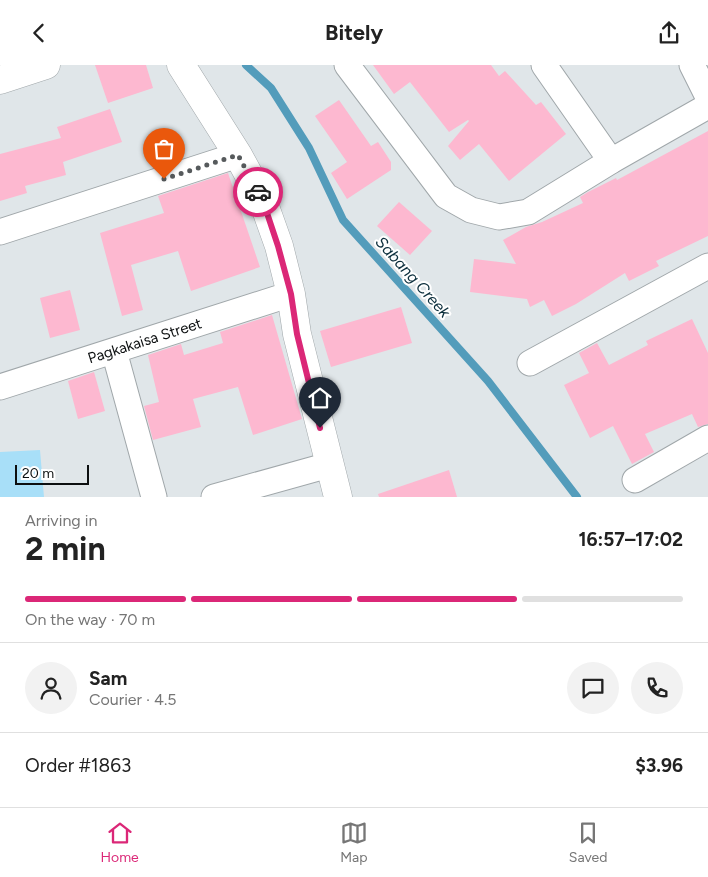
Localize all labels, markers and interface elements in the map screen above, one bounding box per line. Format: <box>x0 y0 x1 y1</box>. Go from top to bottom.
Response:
icon: back <box>25 19 53 47</box>
text: Bitely <box>325 19 383 46</box>
icon: share <box>655 19 683 47</box>
pin <box>143 128 185 179</box>
icon: bag <box>150 135 178 163</box>
courier <box>233 167 283 217</box>
icon: car <box>244 178 272 206</box>
water label: Sabang Creek <box>372 233 455 322</box>
street label: Pagkakaisa Street <box>86 314 204 367</box>
pin <box>299 377 341 428</box>
icon: home <box>306 384 334 412</box>
scale bar <box>15 462 89 485</box>
text: 20 m <box>22 465 54 482</box>
text: Arriving in <box>25 511 97 530</box>
text: 16:57–17:02 <box>579 528 683 551</box>
text: 2 min <box>25 530 106 568</box>
text: On the way · 70 m <box>25 610 155 629</box>
button: person <box>25 662 77 714</box>
button: chat <box>567 662 619 714</box>
button: phone <box>631 662 683 714</box>
text: Sam <box>89 667 127 690</box>
text: Courier · 4.5 <box>89 690 176 709</box>
text: Order #1863 <box>25 754 131 777</box>
text: $3.96 <box>635 754 683 777</box>
tab: Home <box>101 819 139 866</box>
tab: Map <box>340 819 368 866</box>
tab: Saved <box>569 819 607 866</box>

